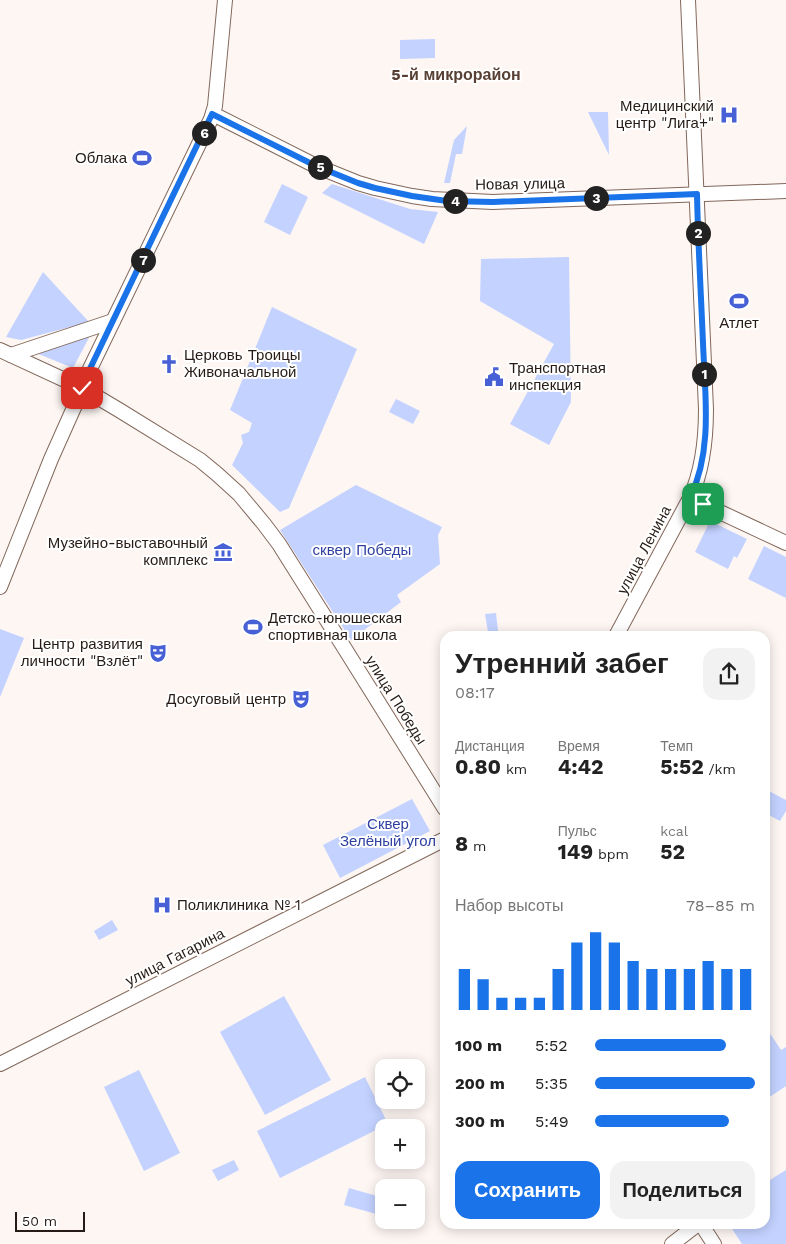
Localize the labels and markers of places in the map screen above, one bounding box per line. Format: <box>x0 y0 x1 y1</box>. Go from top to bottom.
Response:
place label: Медицинский центр "Лига+" <box>616 97 714 132</box>
hospital icon: Медицинский центр "Лига+" <box>718 104 740 126</box>
pin: 6 <box>192 120 216 146</box>
sports icon: Облака <box>131 147 153 169</box>
place label: Облака <box>75 149 128 167</box>
pin: 5 <box>308 154 332 180</box>
pin: 3 <box>584 186 608 210</box>
pin: 4 <box>442 188 468 214</box>
pin: 2 <box>686 220 710 246</box>
pin: 7 <box>130 248 156 272</box>
sports icon: Атлет <box>728 290 750 312</box>
place label: Атлет <box>719 314 759 332</box>
place label: Церковь Троицы Живоначальной <box>184 346 301 381</box>
church icon: Церковь Троицы Живоначальной <box>158 353 180 375</box>
place label: Транспортная инспекция <box>509 359 606 394</box>
pin: 1 <box>692 362 716 386</box>
public building icon: Транспортная инспекция <box>483 366 505 388</box>
pin <box>61 367 103 409</box>
pin <box>682 483 724 525</box>
place label: Музейно-выставочный комплекс <box>48 534 208 569</box>
museum icon: Музейно-выставочный комплекс <box>212 541 234 563</box>
place label: Детско-юношеская спортивная школа <box>268 609 402 644</box>
sports icon: Детско-юношеская спортивная школа <box>242 616 264 638</box>
place label: Центр развития личности "Взлёт" <box>21 635 143 670</box>
theatre icon: Центр развития личности "Взлёт" <box>147 642 169 664</box>
theatre icon: Досуговый центр <box>290 688 312 710</box>
place label: Досуговый центр <box>166 690 286 708</box>
hospital icon: Поликлиника № 1 <box>151 894 173 916</box>
place label: Поликлиника № 1 <box>177 896 301 914</box>

